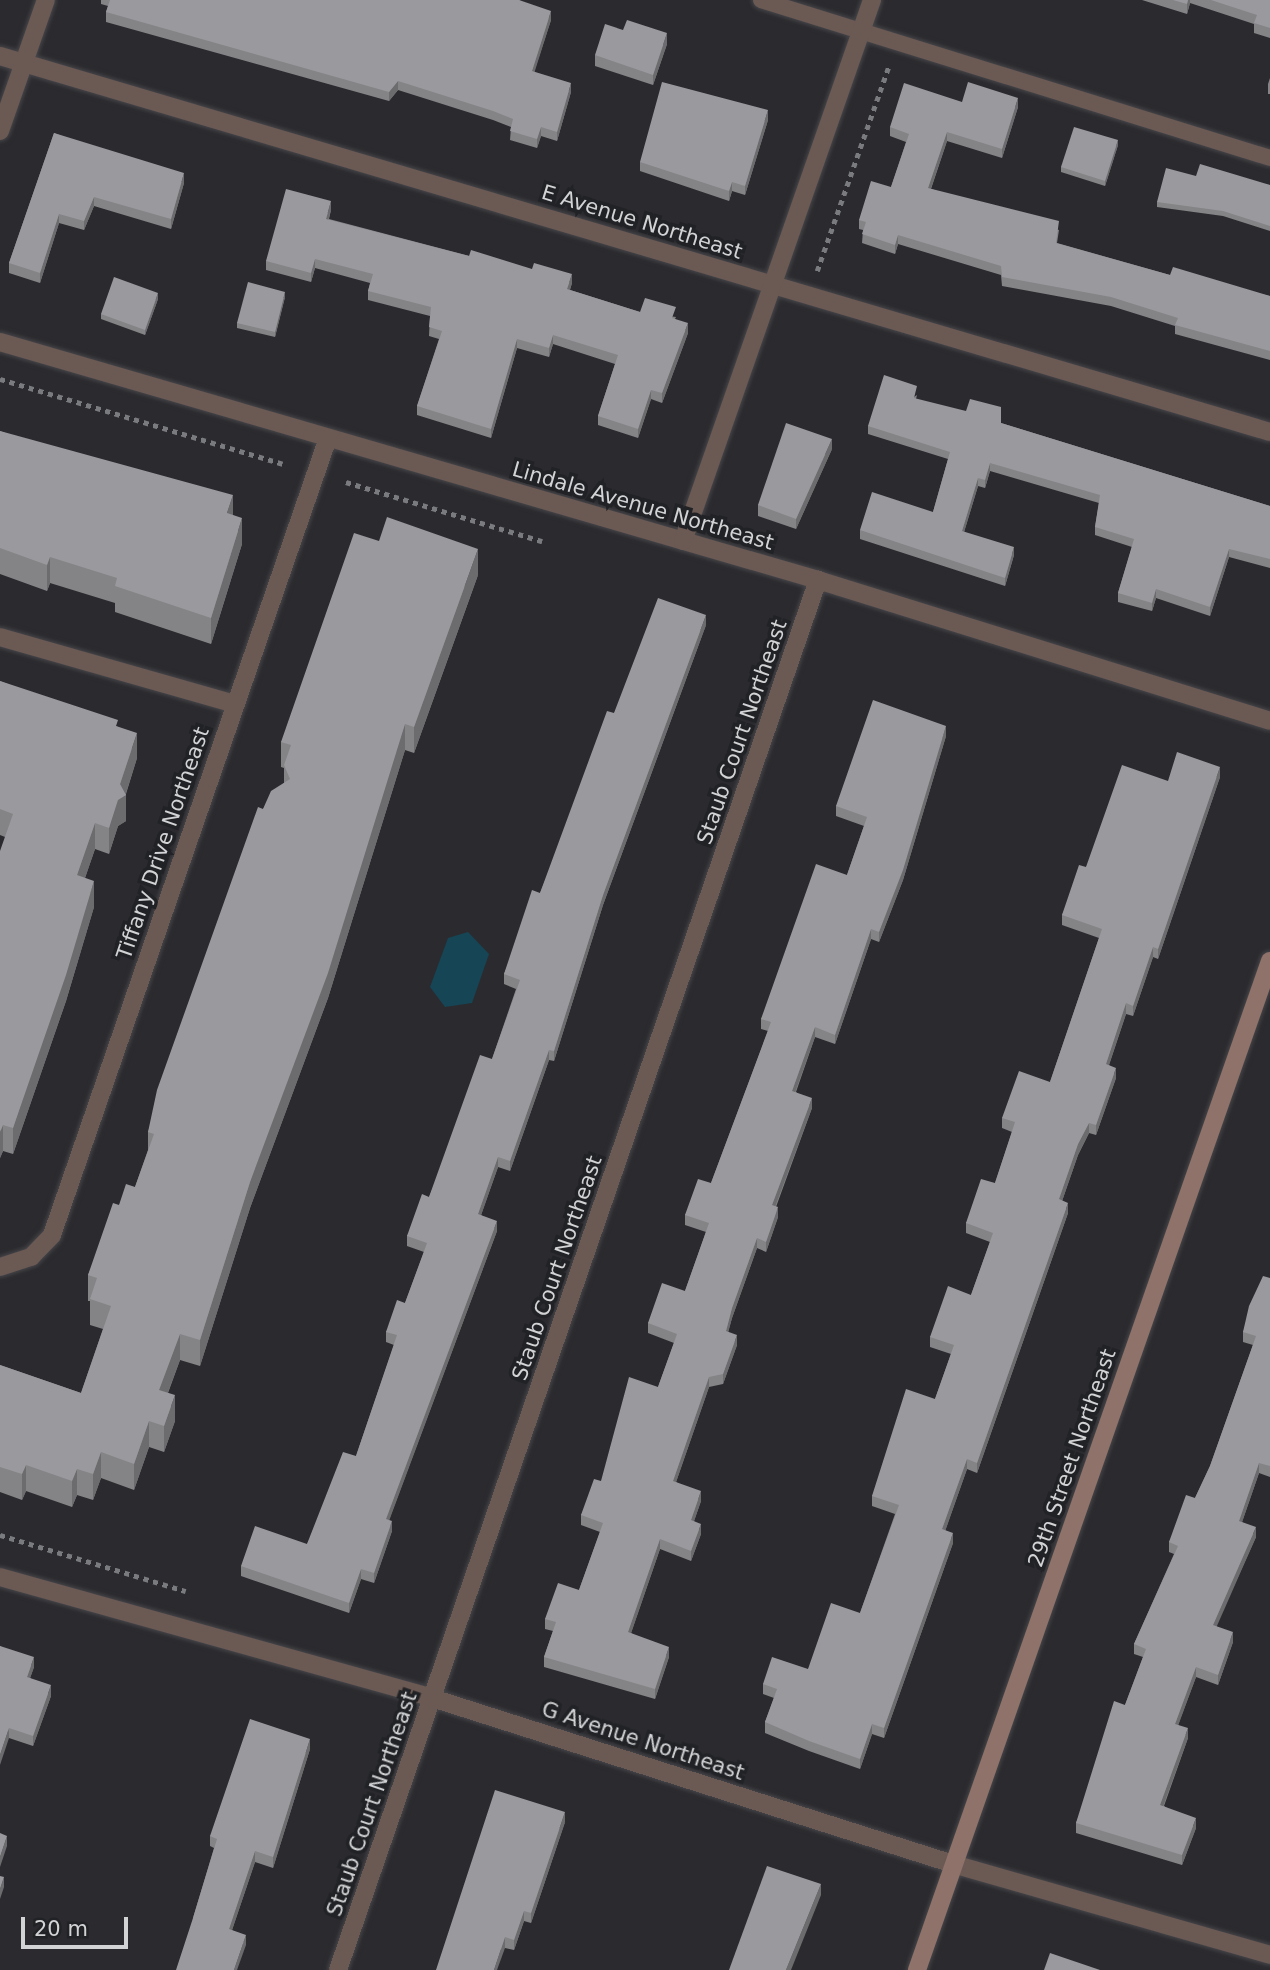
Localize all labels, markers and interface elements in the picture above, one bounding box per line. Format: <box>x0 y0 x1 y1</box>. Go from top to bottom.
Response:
street label: E Avenue Northeast <box>539 179 745 265</box>
street label: Lindale Avenue Northeast <box>509 457 777 555</box>
street label: Staub Court Northeast <box>692 616 792 848</box>
street label: Tiffany Drive Northeast <box>111 723 215 963</box>
street label: Staub Court Northeast <box>507 1152 607 1384</box>
street label: 29th Street Northeast <box>1023 1346 1121 1570</box>
street label: Staub Court Northeast <box>322 1688 422 1920</box>
street label: G Avenue Northeast <box>539 1696 747 1786</box>
scale bar <box>24 1904 131 1948</box>
text: 20 m <box>34 1917 88 1941</box>

